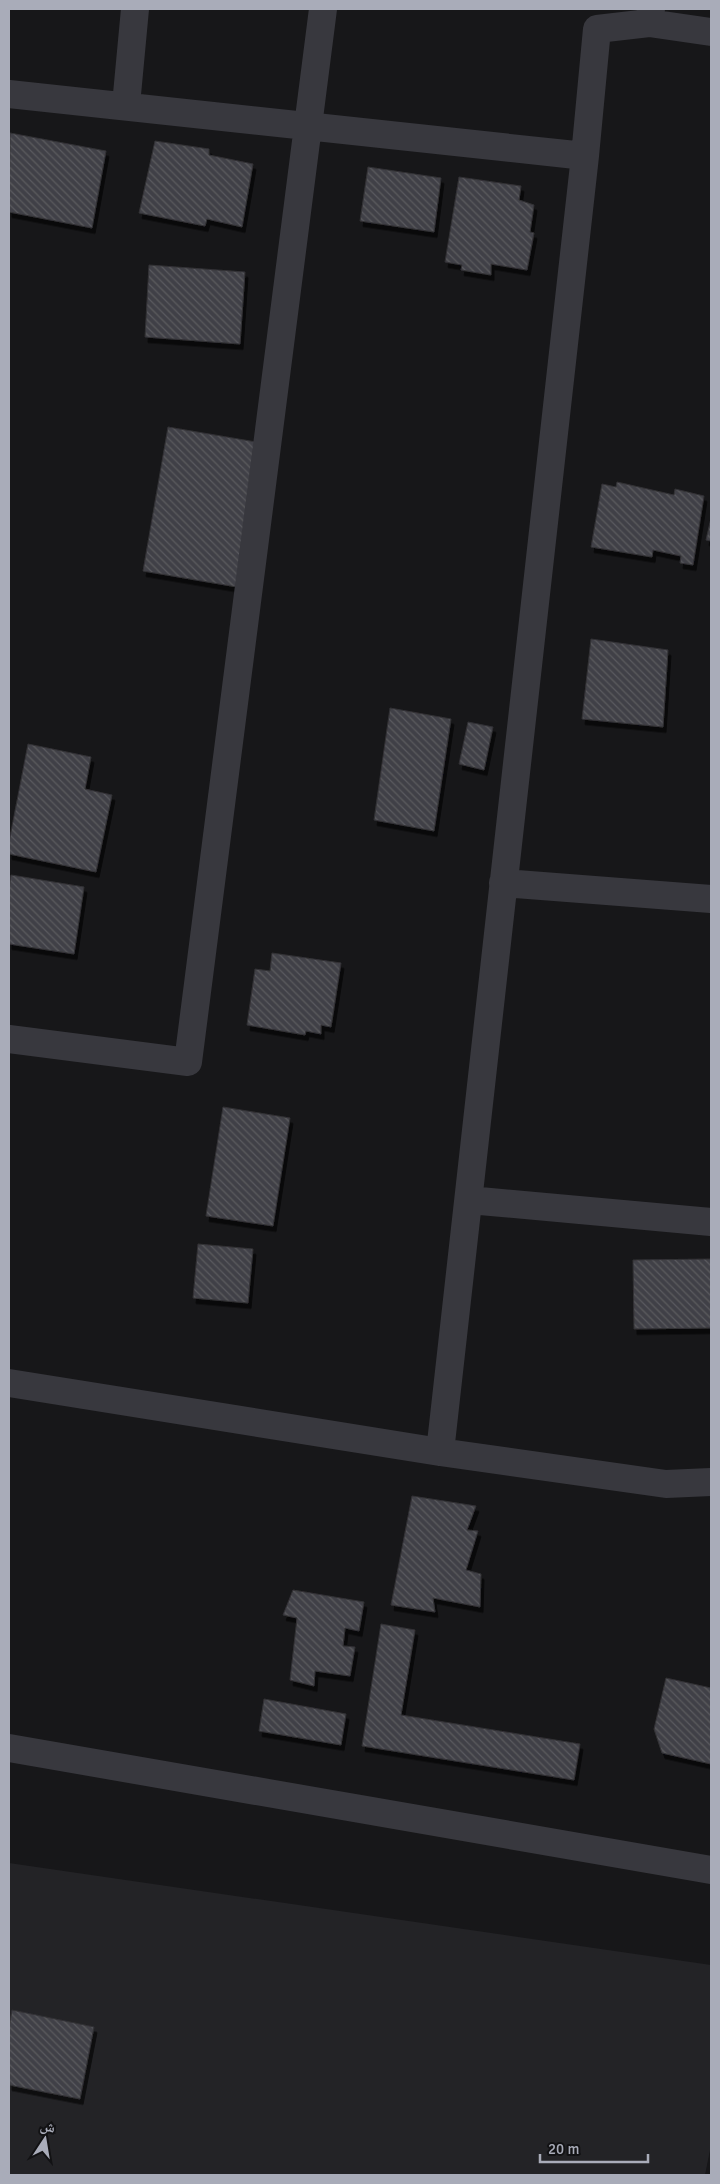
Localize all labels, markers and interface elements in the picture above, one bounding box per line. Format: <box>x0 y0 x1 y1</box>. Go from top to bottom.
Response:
north arrow <box>20 2114 70 2164</box>
text: ش <box>39 2117 57 2137</box>
scale bar <box>540 2132 648 2164</box>
text: 20 m <box>548 2140 579 2158</box>

